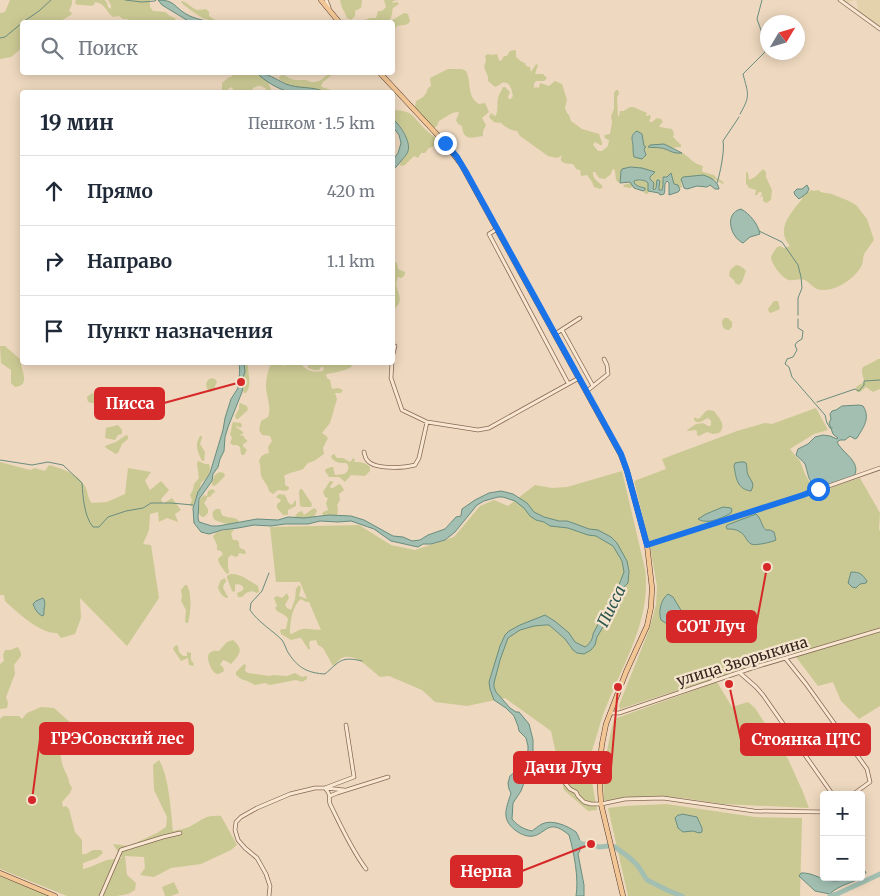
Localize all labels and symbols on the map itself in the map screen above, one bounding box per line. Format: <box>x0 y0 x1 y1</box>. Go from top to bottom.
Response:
north arrow <box>760 15 805 60</box>
route end <box>434 132 457 155</box>
callout: Писса <box>95 388 164 419</box>
text: Писса <box>105 393 155 413</box>
route start <box>807 478 830 501</box>
water label: Писса <box>592 582 630 630</box>
callout: СОТ Луч <box>667 611 756 642</box>
text: СОТ Луч <box>676 616 746 636</box>
street label: улица Зворыкина <box>674 632 810 690</box>
callout: ГРЭСовский лес <box>40 723 193 754</box>
callout: Стоянка ЦТС <box>741 724 870 755</box>
text: ГРЭСовский лес <box>50 728 184 748</box>
text: Стоянка ЦТС <box>752 729 861 749</box>
callout: Дачи Луч <box>514 752 611 783</box>
text: Дачи Луч <box>524 757 602 777</box>
callout: Нерпа <box>451 856 522 887</box>
text: Нерпа <box>460 861 512 881</box>

